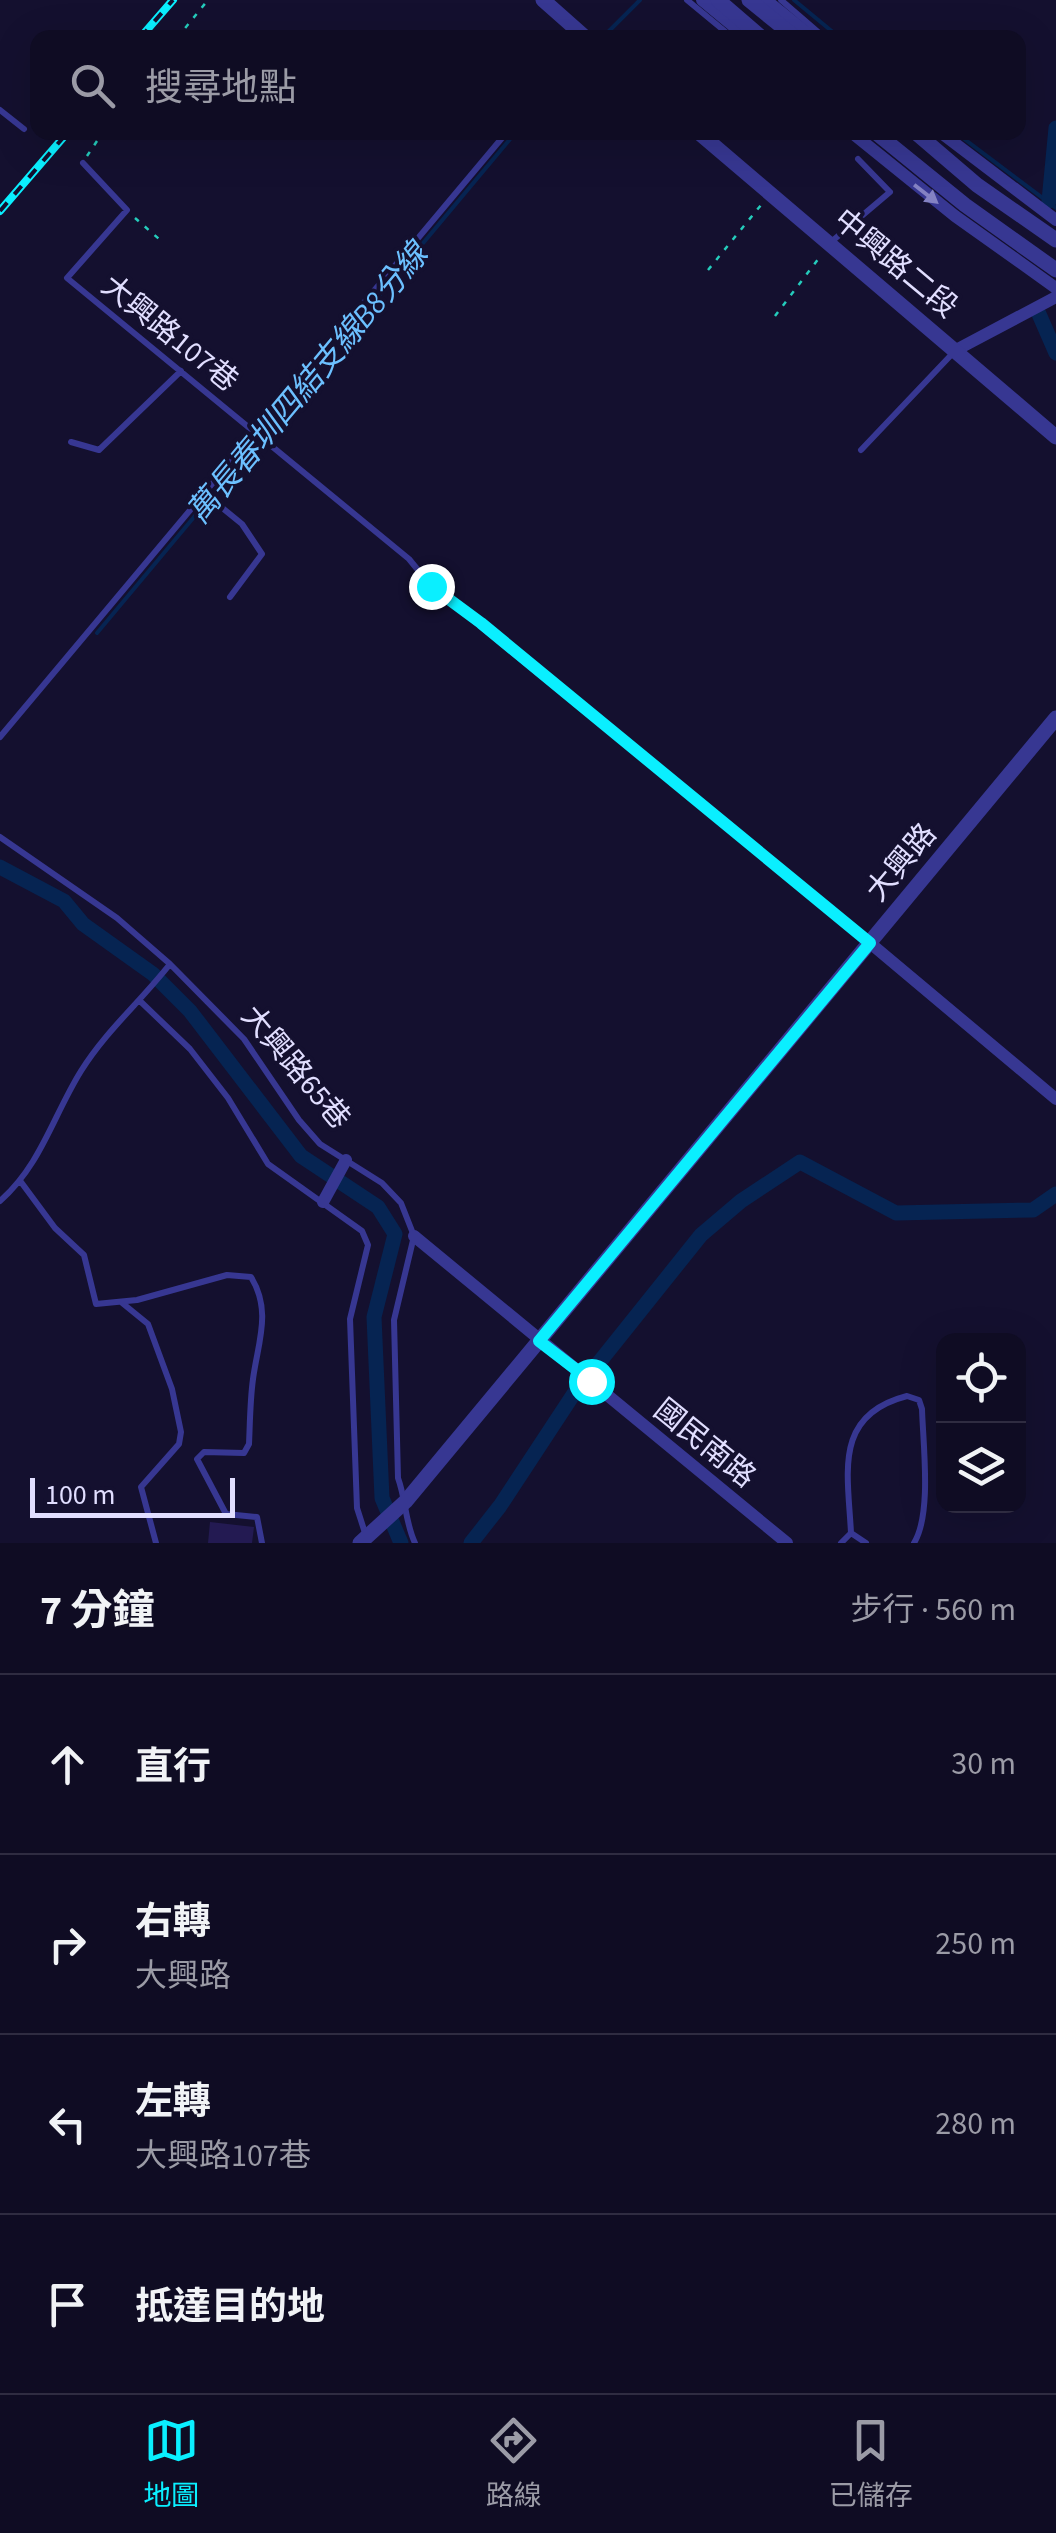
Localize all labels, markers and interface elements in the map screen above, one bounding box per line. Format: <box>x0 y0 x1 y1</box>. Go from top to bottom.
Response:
search box <box>30 30 1026 140</box>
icon: search <box>65 58 120 113</box>
text: 搜尋地點 <box>145 61 297 115</box>
one-way arrow <box>913 183 939 204</box>
street label: 中興路二段 <box>824 199 967 328</box>
water label: 萬長春圳四結支線B8分線 <box>177 231 441 534</box>
street label: 大興路107巷 <box>92 265 247 402</box>
route end <box>409 564 455 610</box>
street label: 大興路 <box>856 814 947 911</box>
street label: 大興路65巷 <box>231 996 360 1139</box>
map controls <box>936 1333 1026 1513</box>
button: locate <box>936 1333 1026 1423</box>
route start <box>569 1359 615 1405</box>
street label: 國民南路 <box>645 1389 765 1498</box>
button: layers <box>936 1423 1026 1513</box>
scale bar <box>30 1473 235 1518</box>
text: 100 m <box>45 1475 116 1515</box>
text: 7 分鐘 <box>40 1581 155 1641</box>
text: 步行 · 560 m <box>851 1587 1016 1633</box>
icon: ahead <box>40 1737 95 1792</box>
text: 直行 <box>135 1740 211 1794</box>
text: 30 m <box>951 1741 1016 1787</box>
text: 右轉 <box>135 1895 211 1949</box>
icon: right <box>40 1917 95 1972</box>
text: 250 m <box>935 1921 1016 1967</box>
text: 大興路 <box>135 1953 231 1999</box>
text: 左轉 <box>135 2075 211 2129</box>
icon: left <box>40 2097 95 2152</box>
text: 280 m <box>935 2101 1016 2147</box>
text: 大興路107巷 <box>135 2133 311 2179</box>
icon: arrive <box>40 2277 95 2332</box>
text: 抵達目的地 <box>135 2280 325 2334</box>
tab: 地圖 <box>143 2413 199 2516</box>
tab: 路線 <box>486 2413 542 2516</box>
tab: 已儲存 <box>829 2413 913 2516</box>

